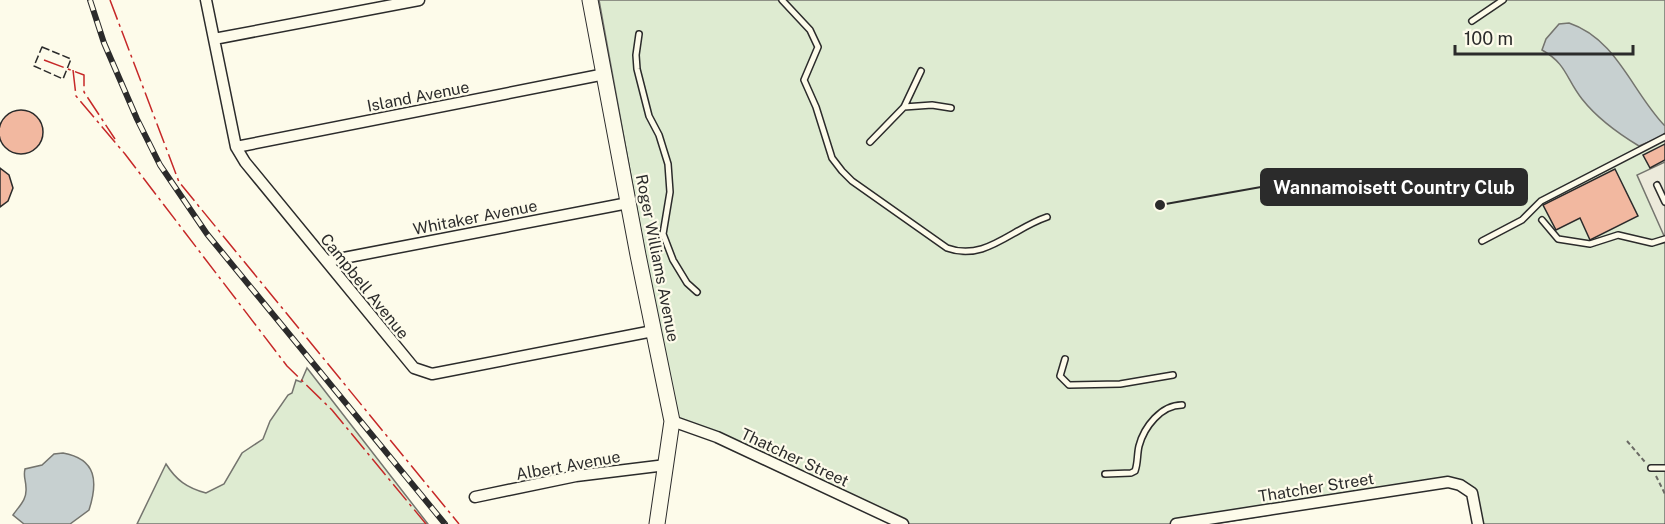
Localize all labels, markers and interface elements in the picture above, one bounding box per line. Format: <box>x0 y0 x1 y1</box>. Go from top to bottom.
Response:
scale bar <box>1455 18 1634 56</box>
text: 100 m <box>1464 28 1513 49</box>
street label: Island Avenue <box>365 77 471 116</box>
callout: Wannamoisett Country Club <box>1261 169 1527 205</box>
street label: Roger Williams Avenue <box>632 173 683 343</box>
text: Wannamoisett Country Club <box>1273 177 1515 198</box>
street label: Whitaker Avenue <box>411 196 539 239</box>
street label: Campbell Avenue <box>316 230 413 343</box>
street label: Thatcher Street <box>738 424 852 491</box>
street label: Albert Avenue <box>514 447 622 484</box>
street label: Thatcher Street <box>1257 469 1375 506</box>

